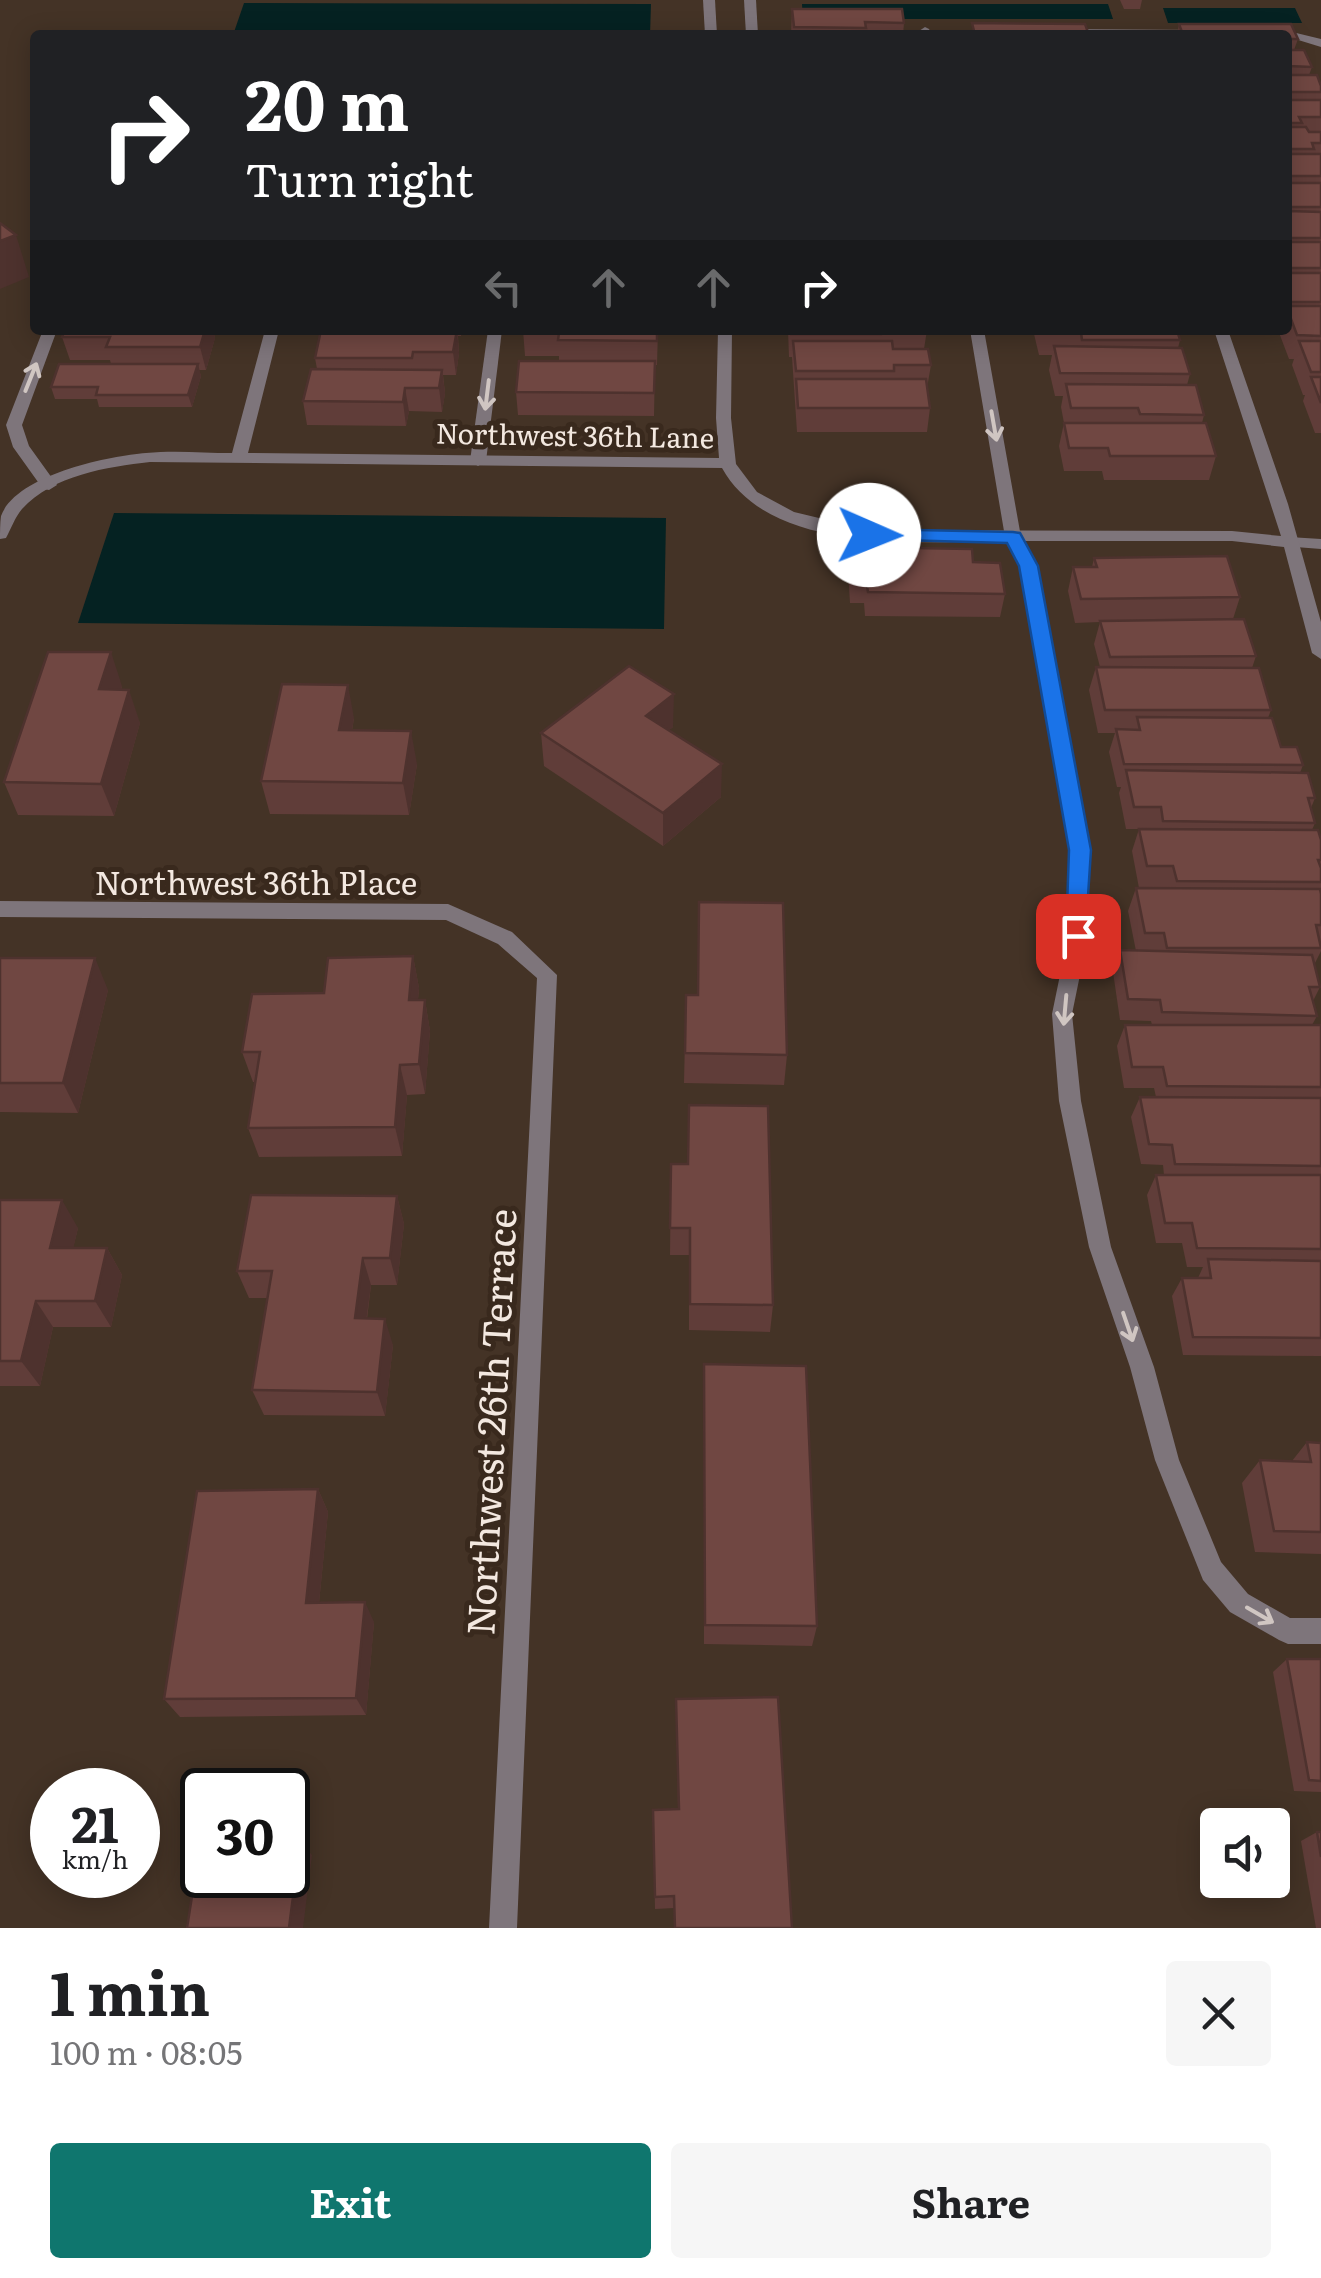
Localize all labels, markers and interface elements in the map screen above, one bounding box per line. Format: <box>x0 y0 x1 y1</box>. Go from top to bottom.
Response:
text: 20 m <box>245 49 410 153</box>
icon: right <box>80 70 210 200</box>
text: Turn right <box>245 144 473 211</box>
icon: left <box>476 260 531 315</box>
icon: ahead <box>581 260 636 315</box>
icon: ahead <box>686 260 741 315</box>
icon: right <box>791 260 846 315</box>
one-way arrow <box>23 363 41 393</box>
one-way arrow <box>477 379 495 411</box>
one-way arrow <box>985 409 1004 442</box>
street label: Northwest 36th Lane <box>435 411 715 457</box>
position arrow <box>817 483 921 587</box>
street label: Northwest 36th Place <box>95 857 417 905</box>
pin <box>1036 894 1121 979</box>
icon: arrive <box>1051 909 1106 964</box>
one-way arrow <box>1055 993 1074 1026</box>
street label: Northwest 26th Terrace <box>449 1207 529 1637</box>
one-way arrow <box>1120 1310 1138 1342</box>
one-way arrow <box>1245 1605 1274 1625</box>
speed limit sign: 30 <box>180 1768 310 1898</box>
text: 21 <box>71 1784 119 1858</box>
map controls <box>1200 1808 1290 1898</box>
button: sound <box>1200 1808 1290 1898</box>
text: km/h <box>62 1840 128 1877</box>
text: 1 min <box>50 1945 210 2034</box>
button: close <box>1166 1961 1271 2066</box>
text: 100 m · 08:05 <box>50 2027 242 2075</box>
button: Exit <box>50 2143 651 2258</box>
button: Share <box>671 2143 1271 2258</box>

